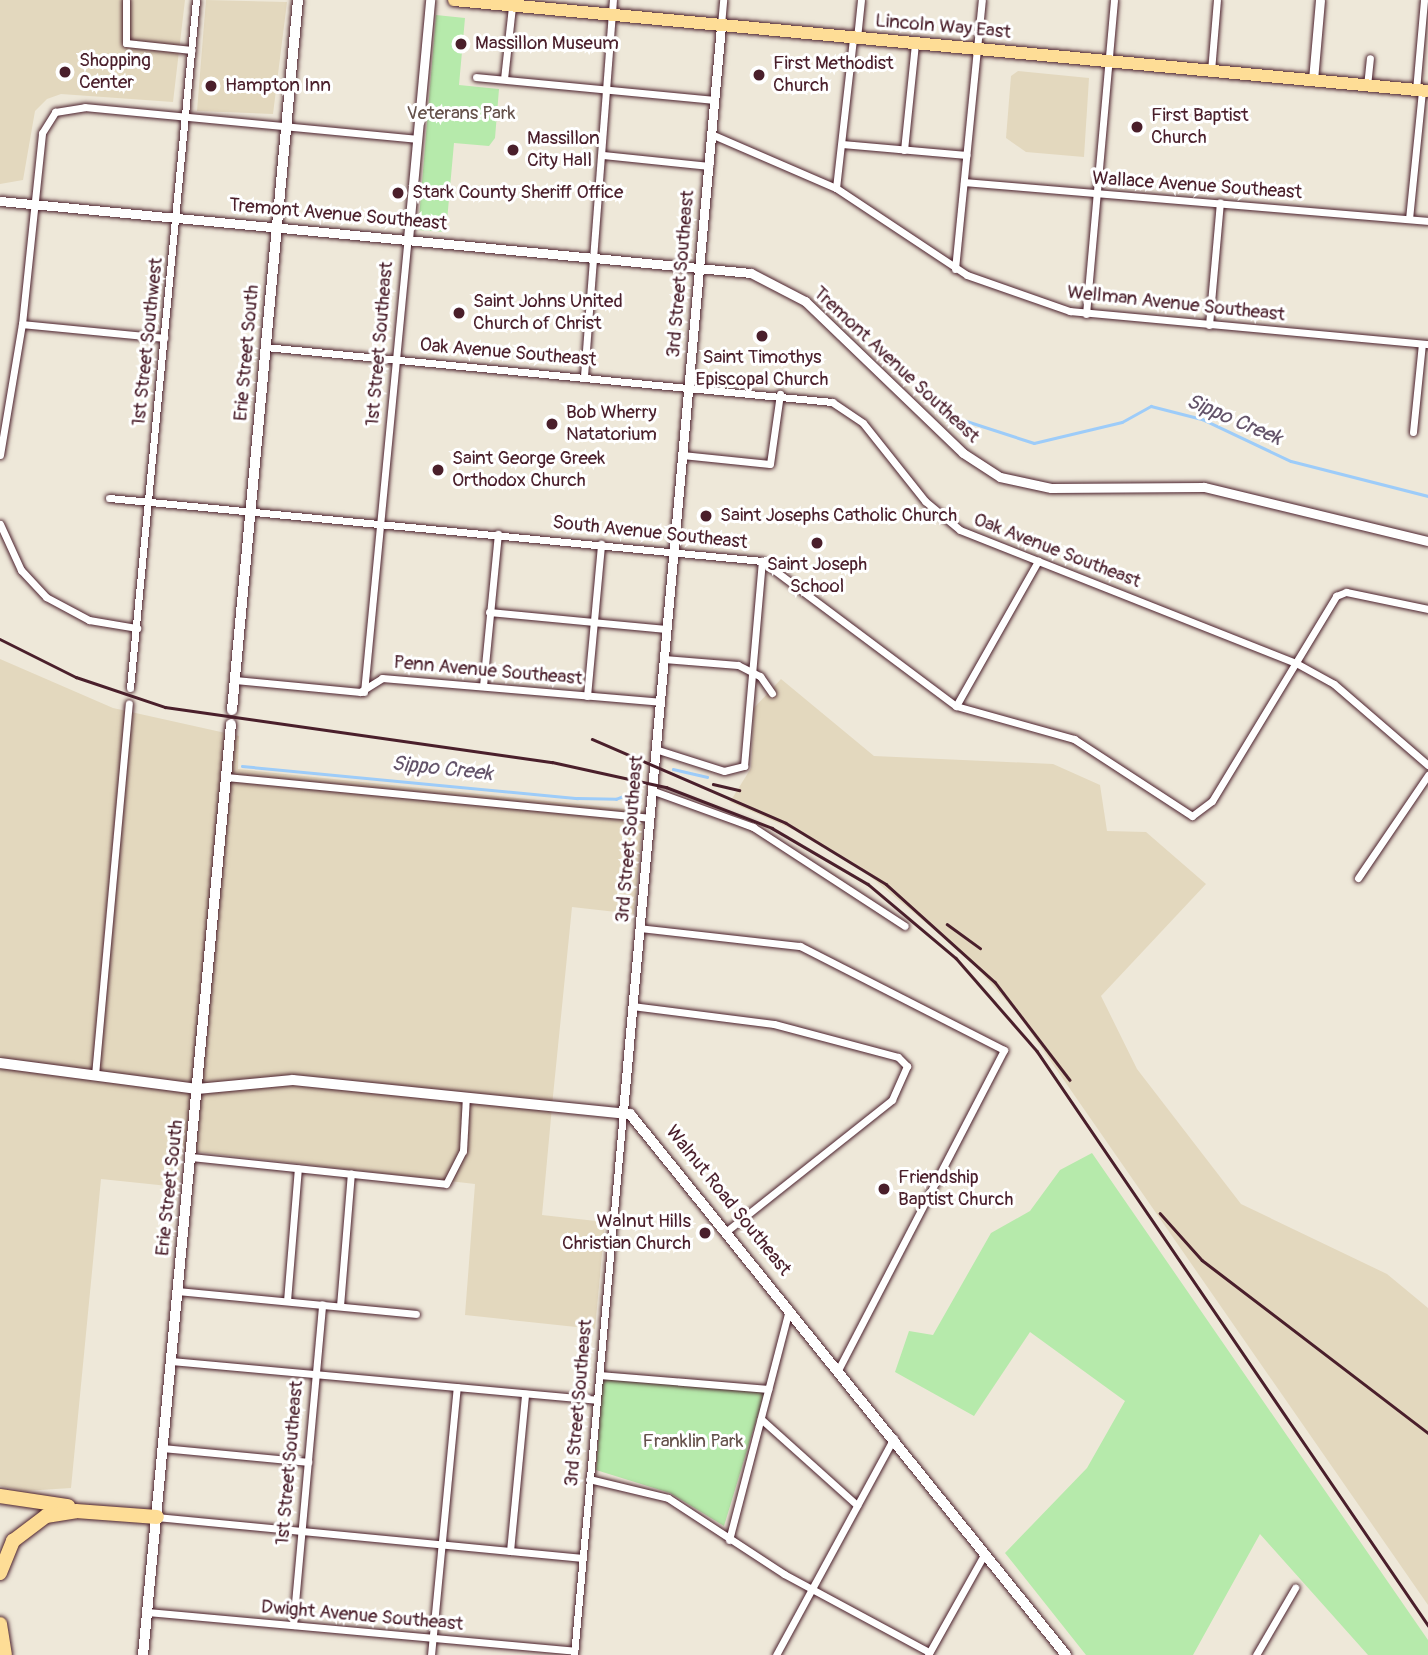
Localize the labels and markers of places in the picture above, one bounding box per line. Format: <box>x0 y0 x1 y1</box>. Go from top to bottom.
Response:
place label: Massillon Museum <box>475 33 619 55</box>
marker: Massillon Museum <box>453 36 469 52</box>
place label: Shopping Center <box>79 50 151 94</box>
place label: First Methodist Church <box>773 53 894 97</box>
marker: Shopping Center <box>57 64 73 80</box>
marker: First Methodist Church <box>751 67 767 83</box>
place label: Hampton Inn <box>225 75 331 97</box>
marker: Hampton Inn <box>203 78 219 94</box>
place label: First Baptist Church <box>1151 105 1249 149</box>
marker: First Baptist Church <box>1129 119 1145 135</box>
place label: Massillon City Hall <box>527 128 600 172</box>
marker: Massillon City Hall <box>505 142 521 158</box>
place label: Stark County Sheriff Office <box>412 182 623 204</box>
marker: Stark County Sheriff Office <box>390 185 406 201</box>
place label: Saint Johns United Church of Christ <box>473 291 623 335</box>
marker: Saint Johns United Church of Christ <box>451 305 467 321</box>
marker: Saint Timothys Episcopal Church <box>754 328 770 344</box>
place label: Saint Timothys Episcopal Church <box>696 347 828 391</box>
place label: Bob Wherry Natatorium <box>566 402 657 446</box>
marker: Bob Wherry Natatorium <box>544 416 560 432</box>
place label: Saint George Greek Orthodox Church <box>452 448 605 492</box>
marker: Saint George Greek Orthodox Church <box>430 462 446 478</box>
place label: Saint Josephs Catholic Church <box>720 505 957 527</box>
marker: Saint Josephs Catholic Church <box>698 508 714 524</box>
marker: Saint Joseph School <box>809 535 825 551</box>
place label: Saint Joseph School <box>767 554 867 598</box>
place label: Friendship Baptist Church <box>898 1167 1013 1211</box>
marker: Friendship Baptist Church <box>876 1181 892 1197</box>
place label: Walnut Hills Christian Church <box>562 1211 691 1255</box>
marker: Walnut Hills Christian Church <box>697 1225 713 1241</box>

